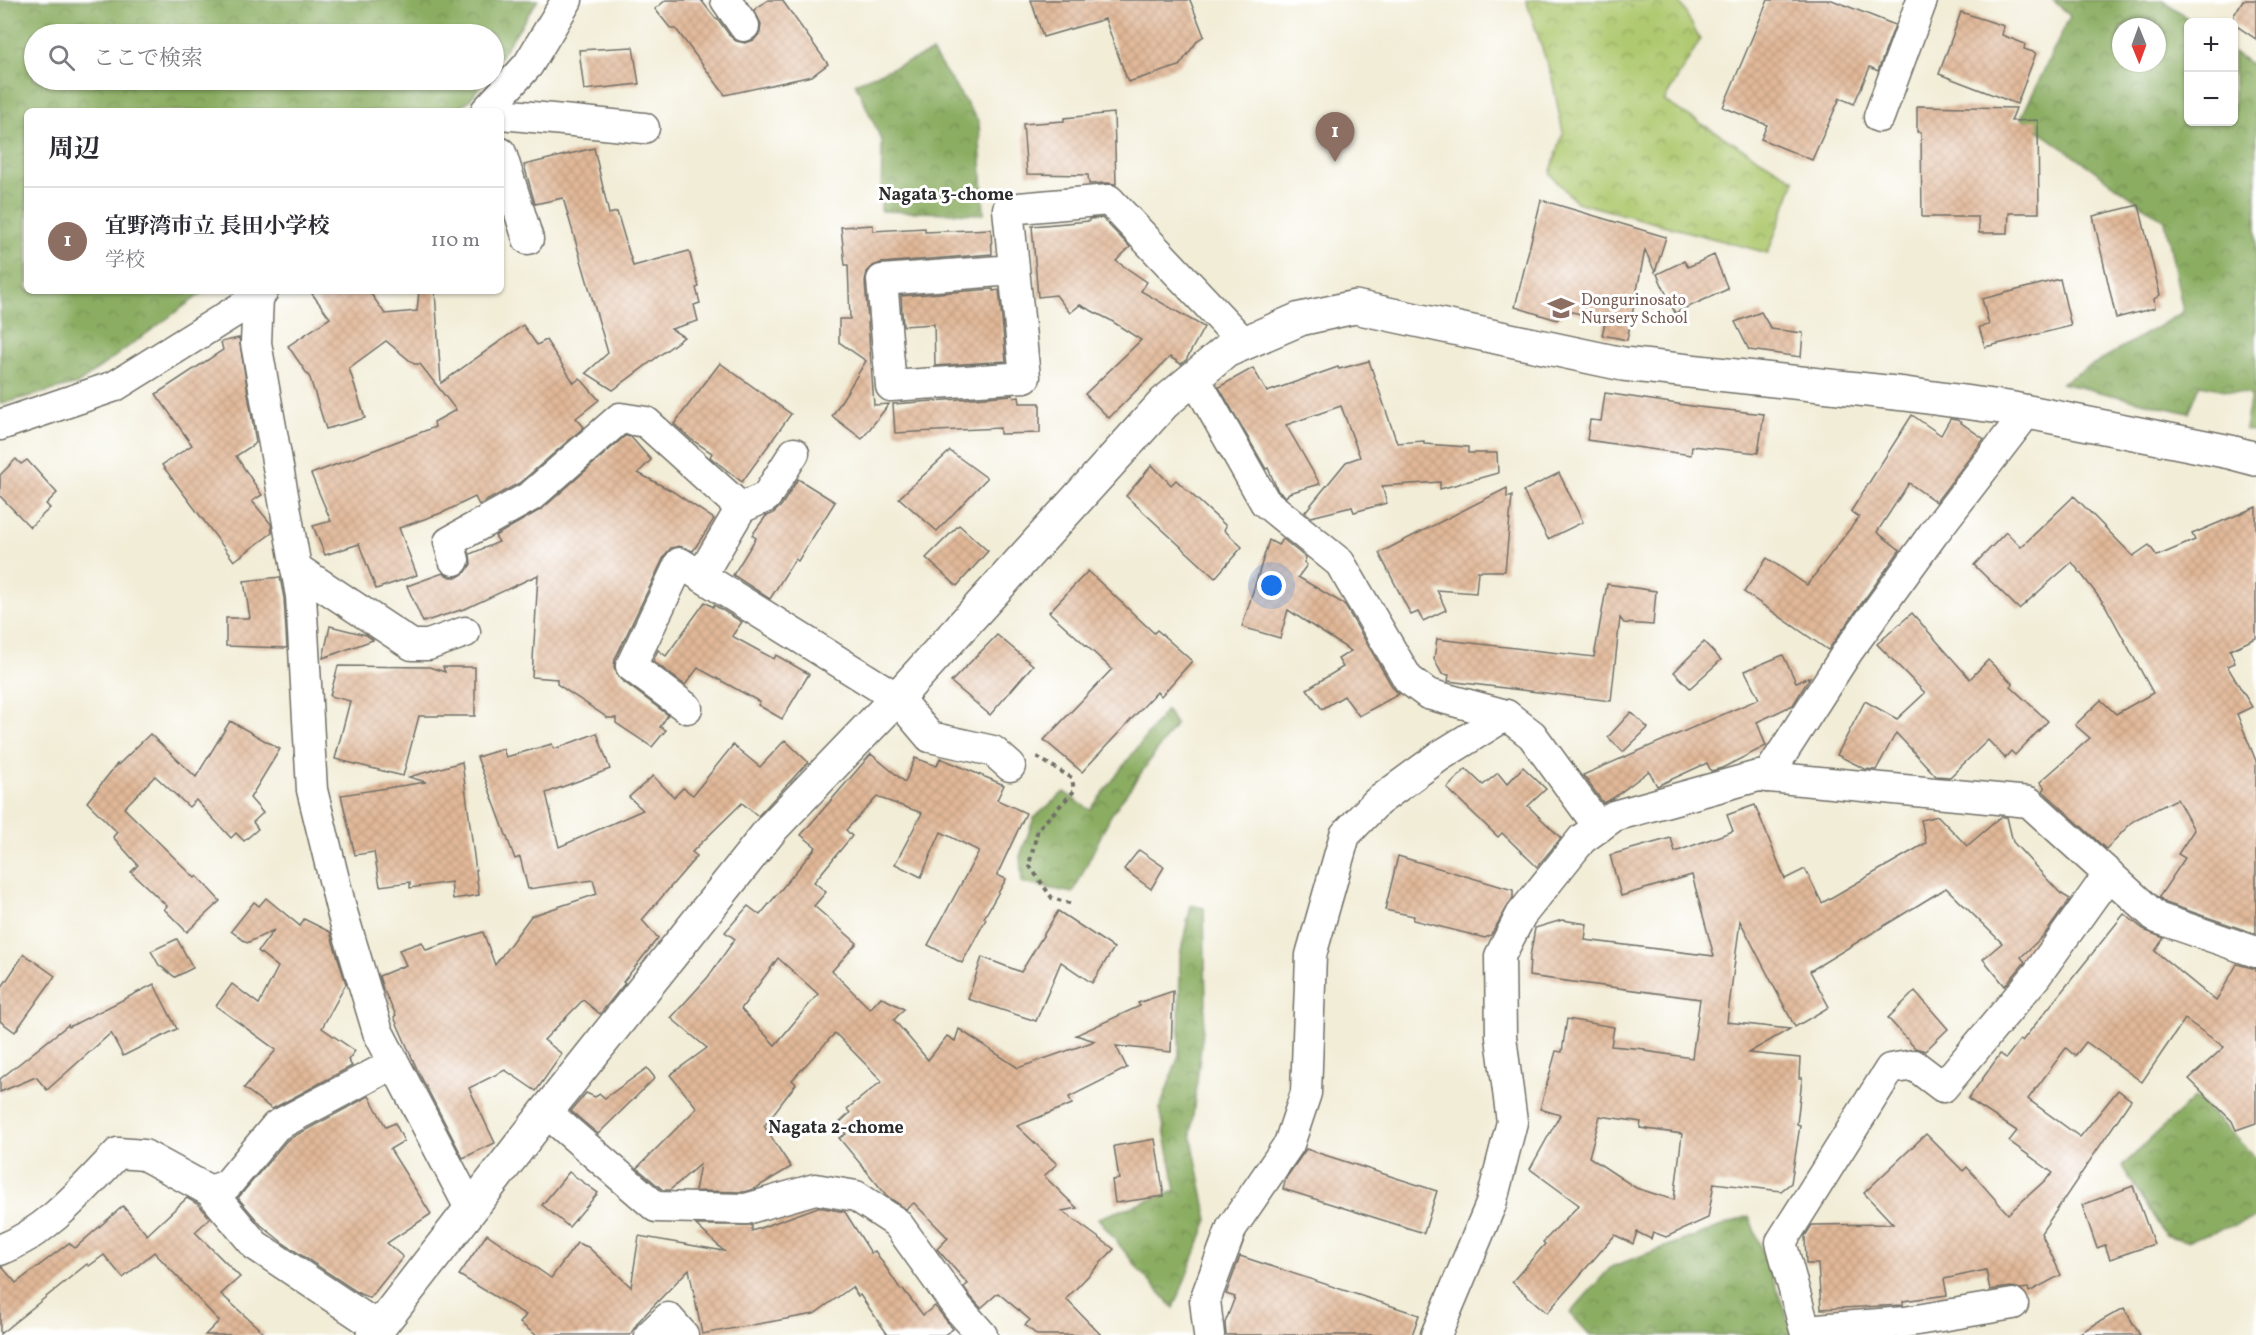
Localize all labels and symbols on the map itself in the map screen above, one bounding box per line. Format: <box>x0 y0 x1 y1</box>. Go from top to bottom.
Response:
north arrow <box>2112 18 2166 72</box>
pin: 1 <box>1316 112 1354 162</box>
district label: Nagata 3-chome <box>878 183 1014 208</box>
place label: Dongurinosato Nursery School <box>1581 290 1688 330</box>
school or university icon: Dongurinosato Nursery School <box>1546 293 1576 323</box>
your location <box>1257 571 1286 600</box>
district label: Nagata 2-chome <box>768 1116 904 1141</box>

